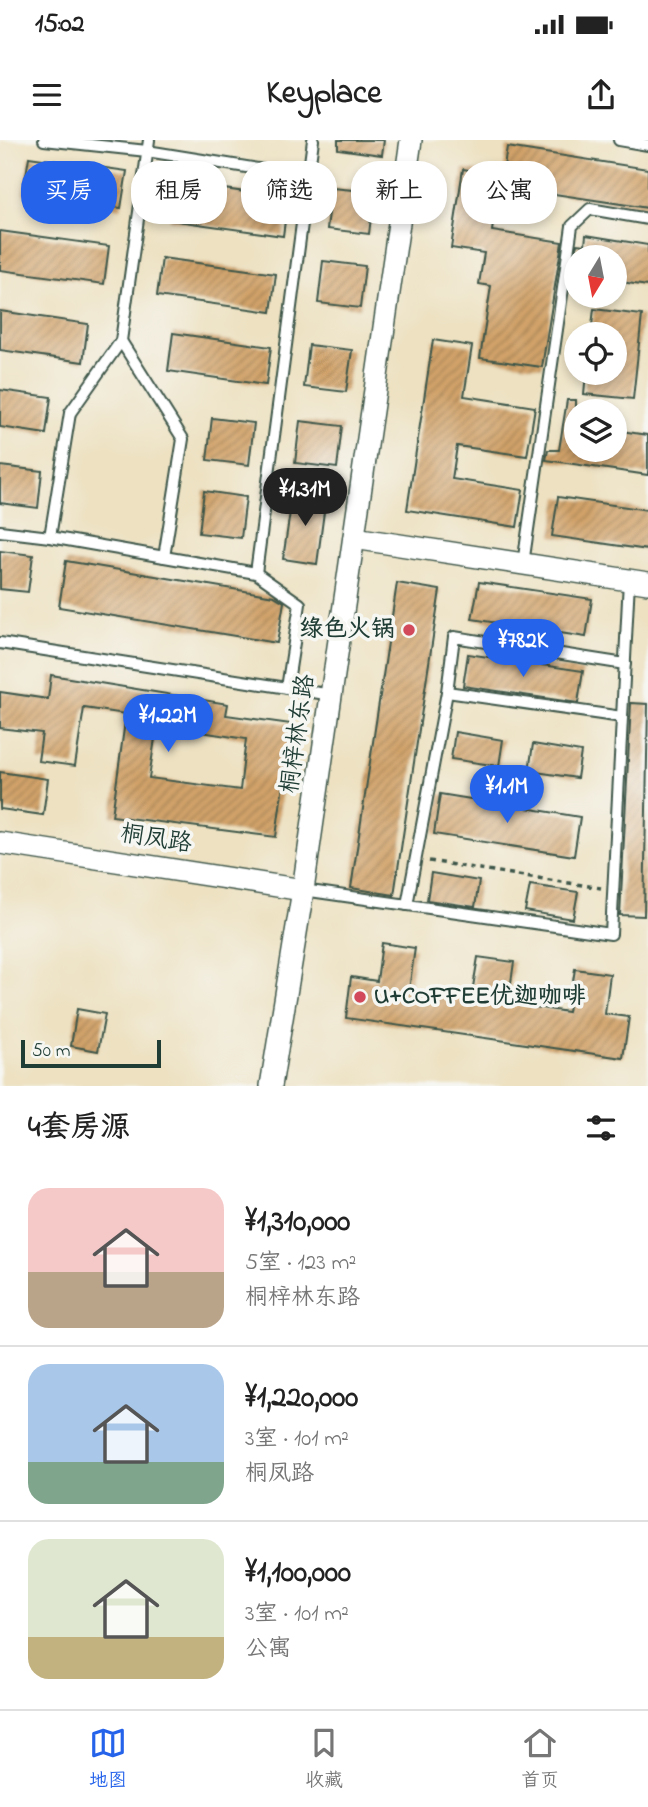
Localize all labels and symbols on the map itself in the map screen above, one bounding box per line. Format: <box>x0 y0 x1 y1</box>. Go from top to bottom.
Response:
north arrow <box>564 245 626 308</box>
pin: ¥1.31M <box>248 468 362 528</box>
place label: 绿色火锅 <box>299 613 395 648</box>
pin: ¥782K <box>474 620 572 679</box>
marker: 绿色火锅 <box>401 622 417 638</box>
street label: 桐梓林东路 <box>273 672 325 796</box>
pin: ¥1.22M <box>111 694 225 754</box>
pin: ¥1.1M <box>458 766 556 825</box>
street label: 桐凤路 <box>118 817 194 863</box>
place label: U+COFFEE优迦咖啡 <box>374 980 586 1015</box>
marker: U+COFFEE优迦咖啡 <box>352 989 368 1005</box>
scale bar <box>21 1037 161 1069</box>

